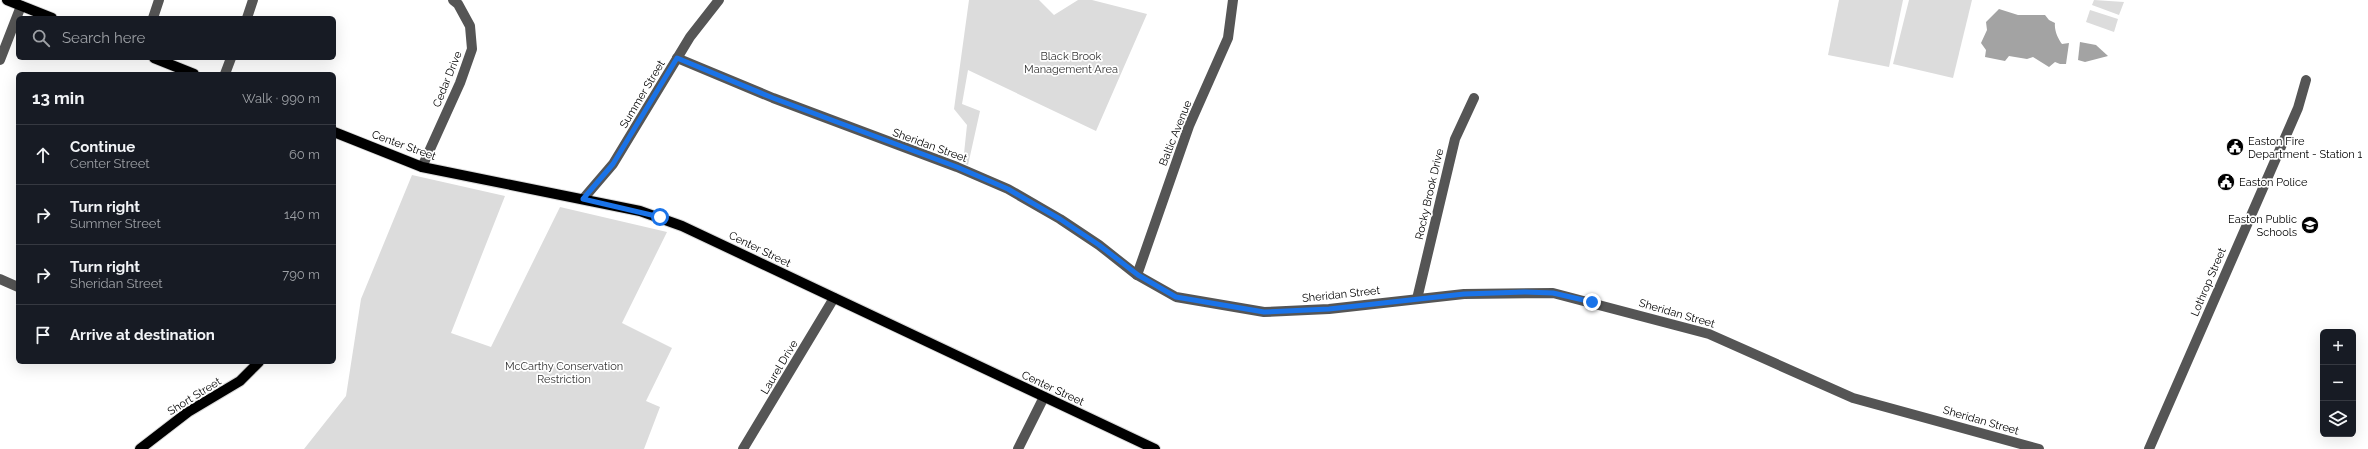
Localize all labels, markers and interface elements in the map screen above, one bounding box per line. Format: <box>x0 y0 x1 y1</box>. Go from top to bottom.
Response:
search box <box>16 16 336 60</box>
icon: search <box>30 27 52 49</box>
text: Search here <box>62 29 145 47</box>
street label: Cedar Drive <box>430 49 465 109</box>
park label: Black Brook Management Area <box>1024 50 1118 76</box>
street label: Summer Street <box>617 58 668 131</box>
text: 13 min <box>32 88 84 108</box>
text: Walk · 990 m <box>242 91 320 106</box>
street label: Baltic Avenue <box>1156 98 1195 168</box>
street label: Sheridan Street <box>891 126 969 165</box>
street label: Center Street <box>370 128 438 163</box>
place label: Easton Fire Department - Station 1 <box>2248 135 2363 161</box>
public building icon: Easton Fire Department - Station 1 <box>2225 137 2245 157</box>
text: Continue <box>70 138 135 156</box>
icon: ahead <box>32 144 54 166</box>
text: 60 m <box>289 147 320 162</box>
street label: Rocky Brook Drive <box>1413 147 1446 241</box>
text: Center Street <box>70 156 150 171</box>
public building icon: Easton Police <box>2216 172 2236 192</box>
place label: Easton Police <box>2239 176 2308 189</box>
text: Turn right <box>70 198 140 216</box>
icon: right <box>32 204 54 226</box>
text: 140 m <box>284 207 320 222</box>
route start <box>651 208 669 226</box>
place label: Easton Public Schools <box>2228 213 2297 239</box>
school or university icon: Easton Public Schools <box>2300 215 2320 235</box>
text: Summer Street <box>70 216 161 231</box>
street label: Center Street <box>727 229 793 270</box>
street label: Lothrop Street <box>2188 246 2229 318</box>
text: Turn right <box>70 258 140 276</box>
icon: right <box>32 264 54 286</box>
text: 790 m <box>282 267 320 282</box>
text: Sheridan Street <box>70 276 163 291</box>
street label: Sheridan Street <box>1301 284 1381 305</box>
route end <box>1583 293 1601 311</box>
street label: Sheridan Street <box>1637 296 1717 331</box>
icon: arrive <box>32 324 54 346</box>
text: Arrive at destination <box>70 326 215 344</box>
map controls <box>2320 329 2356 437</box>
button: + <box>2320 329 2356 365</box>
street label: Laurel Drive <box>758 337 801 397</box>
park label: McCarthy Conservation Restriction <box>505 360 623 386</box>
button: − <box>2320 365 2356 401</box>
street label: Center Street <box>1020 368 1086 409</box>
street label: Short Street <box>165 375 224 418</box>
button: layers <box>2320 401 2356 437</box>
street label: Sheridan Street <box>1941 403 2021 438</box>

